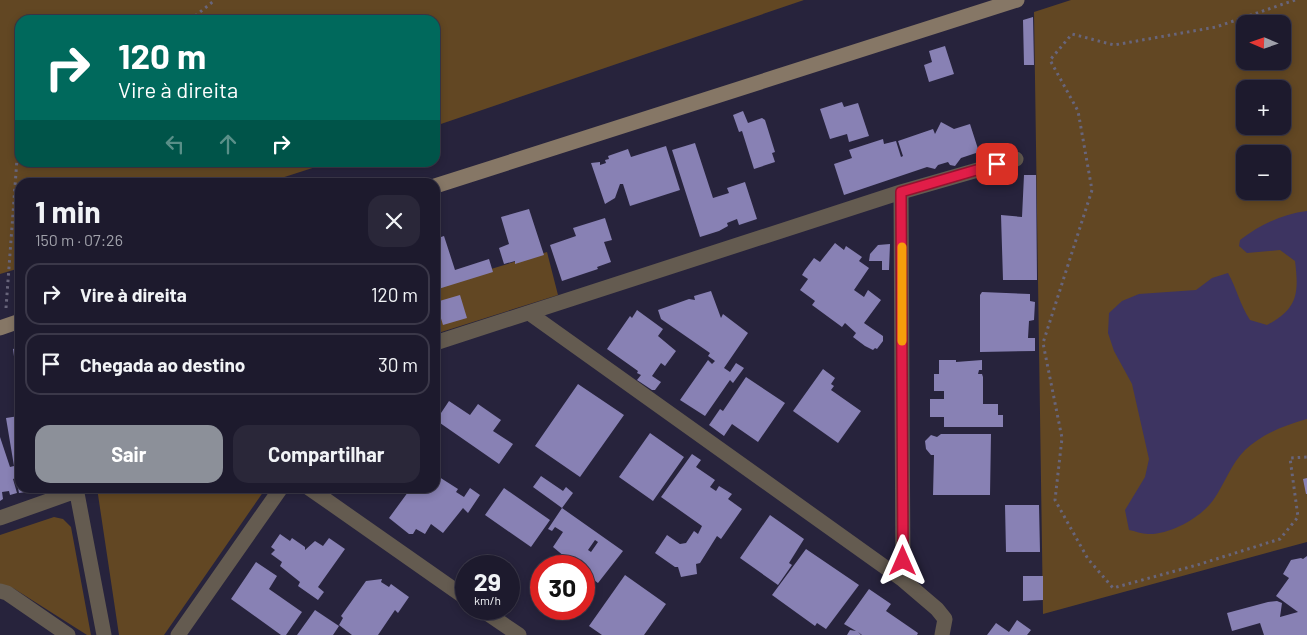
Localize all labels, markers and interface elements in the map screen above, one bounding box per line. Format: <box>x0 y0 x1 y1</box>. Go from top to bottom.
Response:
north arrow <box>1236 15 1291 70</box>
map controls <box>1236 15 1291 200</box>
text: 120 m <box>118 34 206 76</box>
icon: right <box>35 35 100 100</box>
text: Vire à direita <box>118 76 238 102</box>
button: + <box>1236 80 1291 135</box>
icon: left <box>161 130 189 158</box>
icon: ahead <box>214 130 242 158</box>
icon: right <box>267 130 295 158</box>
pin <box>976 143 1018 185</box>
button: − <box>1236 145 1291 200</box>
icon: arrive <box>983 150 1011 178</box>
text: 1 min <box>35 193 101 229</box>
button: close <box>368 195 420 247</box>
text: 150 m · 07:26 <box>35 230 123 249</box>
icon: right <box>37 280 65 308</box>
text: Vire à direita <box>80 283 187 306</box>
text: 120 m <box>371 283 418 306</box>
icon: arrive <box>37 350 65 378</box>
text: Chegada ao destino <box>80 353 245 376</box>
text: 30 m <box>378 353 418 376</box>
button: Sair <box>35 425 223 483</box>
button: Compartilhar <box>233 425 420 483</box>
position arrow <box>876 534 928 586</box>
speed limit sign: 30 <box>530 555 595 620</box>
text: 29 <box>474 566 501 596</box>
text: km/h <box>474 593 501 607</box>

